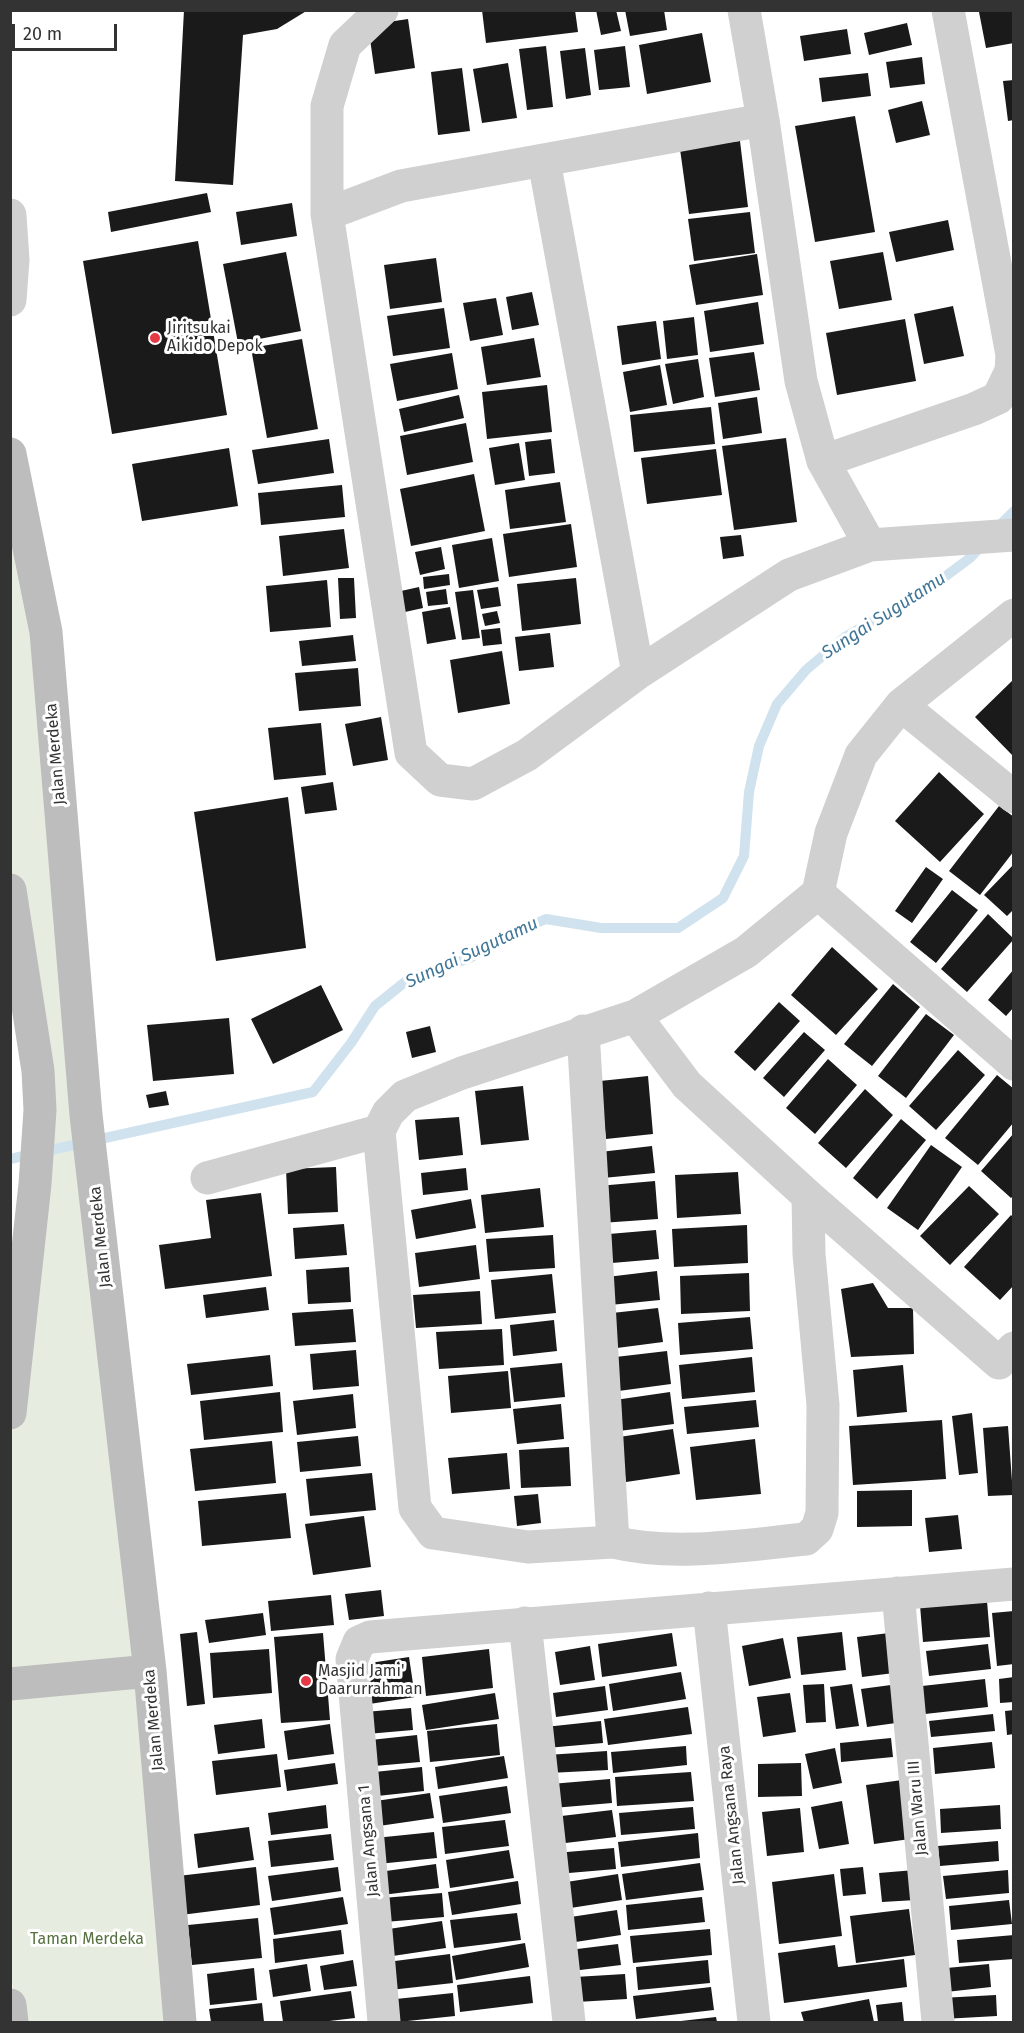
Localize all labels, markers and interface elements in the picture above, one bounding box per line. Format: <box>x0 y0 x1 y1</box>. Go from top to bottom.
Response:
scale bar <box>15 12 120 50</box>
text: 20 m <box>23 23 62 45</box>
place label: Jiritsukai Aikido Depok <box>167 319 263 357</box>
marker: Jiritsukai Aikido Depok <box>148 331 162 345</box>
water label: Sungai Sugutamu <box>818 568 950 664</box>
street label: Jalan Merdeka <box>42 702 70 806</box>
water label: Sungai Sugutamu <box>402 913 542 993</box>
street label: Jalan Merdeka <box>86 1185 116 1289</box>
place label: Masjid Jami' Daarurrahman <box>318 1662 423 1700</box>
street label: Jalan Merdeka <box>140 1668 168 1772</box>
marker: Masjid Jami' Daarurrahman <box>299 1674 313 1688</box>
street label: Jalan Angsana Raya <box>715 1745 749 1885</box>
street label: Jalan Waru III <box>904 1760 932 1856</box>
street label: Jalan Angsana 1 <box>355 1784 383 1898</box>
park label: Taman Merdeka <box>30 1930 144 1950</box>

